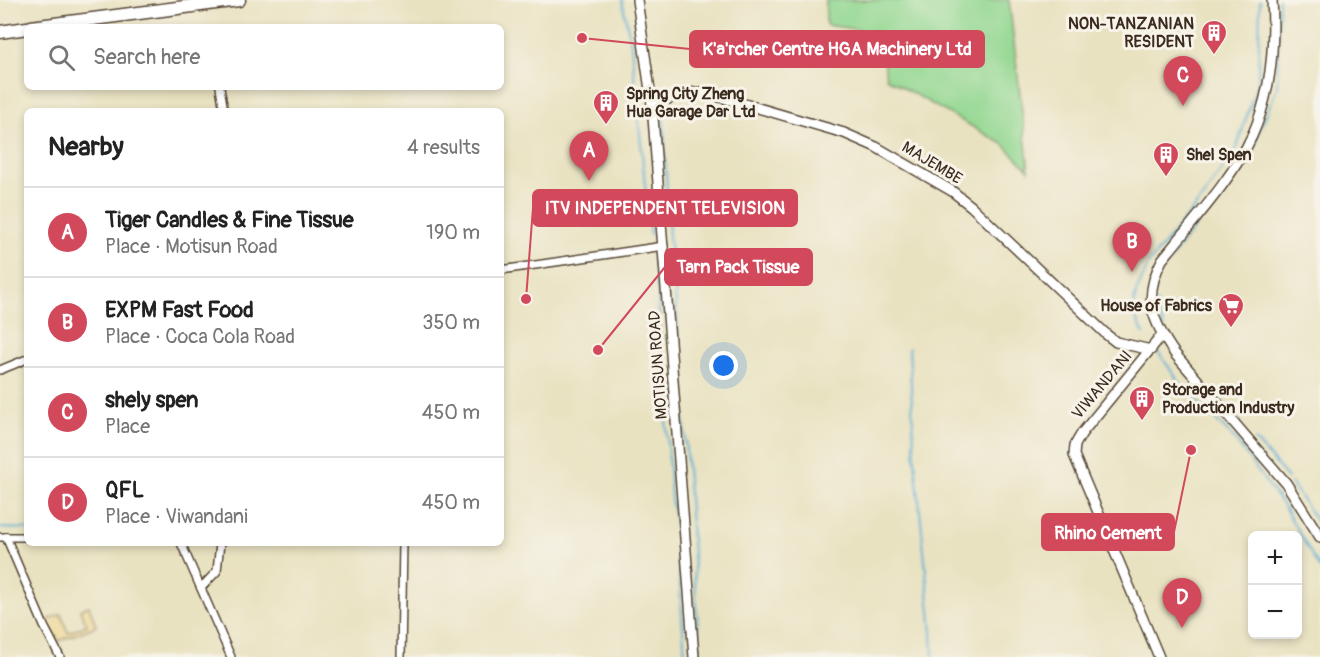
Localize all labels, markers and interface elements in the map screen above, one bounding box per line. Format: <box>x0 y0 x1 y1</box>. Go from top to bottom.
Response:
place label: NON-TANZANIAN RESIDENT <box>1068 14 1194 52</box>
building icon: NON-TANZANIAN RESIDENT <box>1199 18 1229 56</box>
search box <box>24 24 504 90</box>
callout: K'a'rcher Centre HGA Machinery Ltd <box>690 31 984 67</box>
text: K'a'rcher Centre HGA Machinery Ltd <box>702 38 972 61</box>
icon: search <box>45 41 78 74</box>
text: Search here <box>93 43 200 71</box>
pin: C <box>1164 57 1202 106</box>
place label: Spring City Zheng Hua Garage Dar Ltd <box>626 84 756 122</box>
building icon: Spring City Zheng Hua Garage Dar Ltd <box>591 88 621 126</box>
text: Nearby <box>48 131 124 163</box>
pin: A <box>570 132 608 181</box>
text: 4 results <box>407 135 480 160</box>
street label: MAJEMBE <box>898 137 966 189</box>
building icon: Shel Spen <box>1151 140 1181 178</box>
place label: Shel Spen <box>1186 145 1252 165</box>
callout: ITV INDEPENDENT TELEVISION <box>533 190 797 226</box>
text: ITV INDEPENDENT TELEVISION <box>545 197 785 220</box>
text: Tiger Candles & Fine Tissue <box>105 206 354 234</box>
text: A <box>61 220 74 245</box>
text: 190 m <box>426 220 480 245</box>
pin: B <box>1112 222 1152 272</box>
text: Place · Motisun Road <box>105 234 278 259</box>
callout: Tarn Pack Tissue <box>665 249 812 285</box>
text: Tarn Pack Tissue <box>676 256 801 279</box>
supermarket icon: House of Fabrics <box>1216 291 1246 329</box>
text: EXPM Fast Food <box>105 296 254 324</box>
place label: House of Fabrics <box>1100 296 1213 316</box>
text: B <box>62 310 73 335</box>
text: 350 m <box>422 310 480 335</box>
street label: MOTISUN ROAD <box>644 310 672 420</box>
text: Place · Coca Cola Road <box>105 324 295 349</box>
street label: VIWANDANI <box>1067 346 1137 424</box>
your location <box>709 351 738 380</box>
place label: Storage and Production Industry <box>1162 380 1295 418</box>
building icon: Storage and Production Industry <box>1127 384 1157 422</box>
text: shely spen <box>105 386 198 414</box>
text: C <box>61 400 74 425</box>
text: 450 m <box>422 400 480 425</box>
text: Place <box>105 414 150 439</box>
text: QFL <box>105 476 144 504</box>
text: D <box>61 490 74 515</box>
text: 450 m <box>422 490 480 515</box>
text: Place · Viwandani <box>105 504 248 529</box>
callout: Rhino Cement <box>1042 514 1174 550</box>
text: Rhino Cement <box>1054 522 1163 545</box>
map controls <box>1248 531 1302 639</box>
button: + <box>1248 531 1302 585</box>
pin: D <box>1162 578 1202 628</box>
button: − <box>1248 585 1302 639</box>

